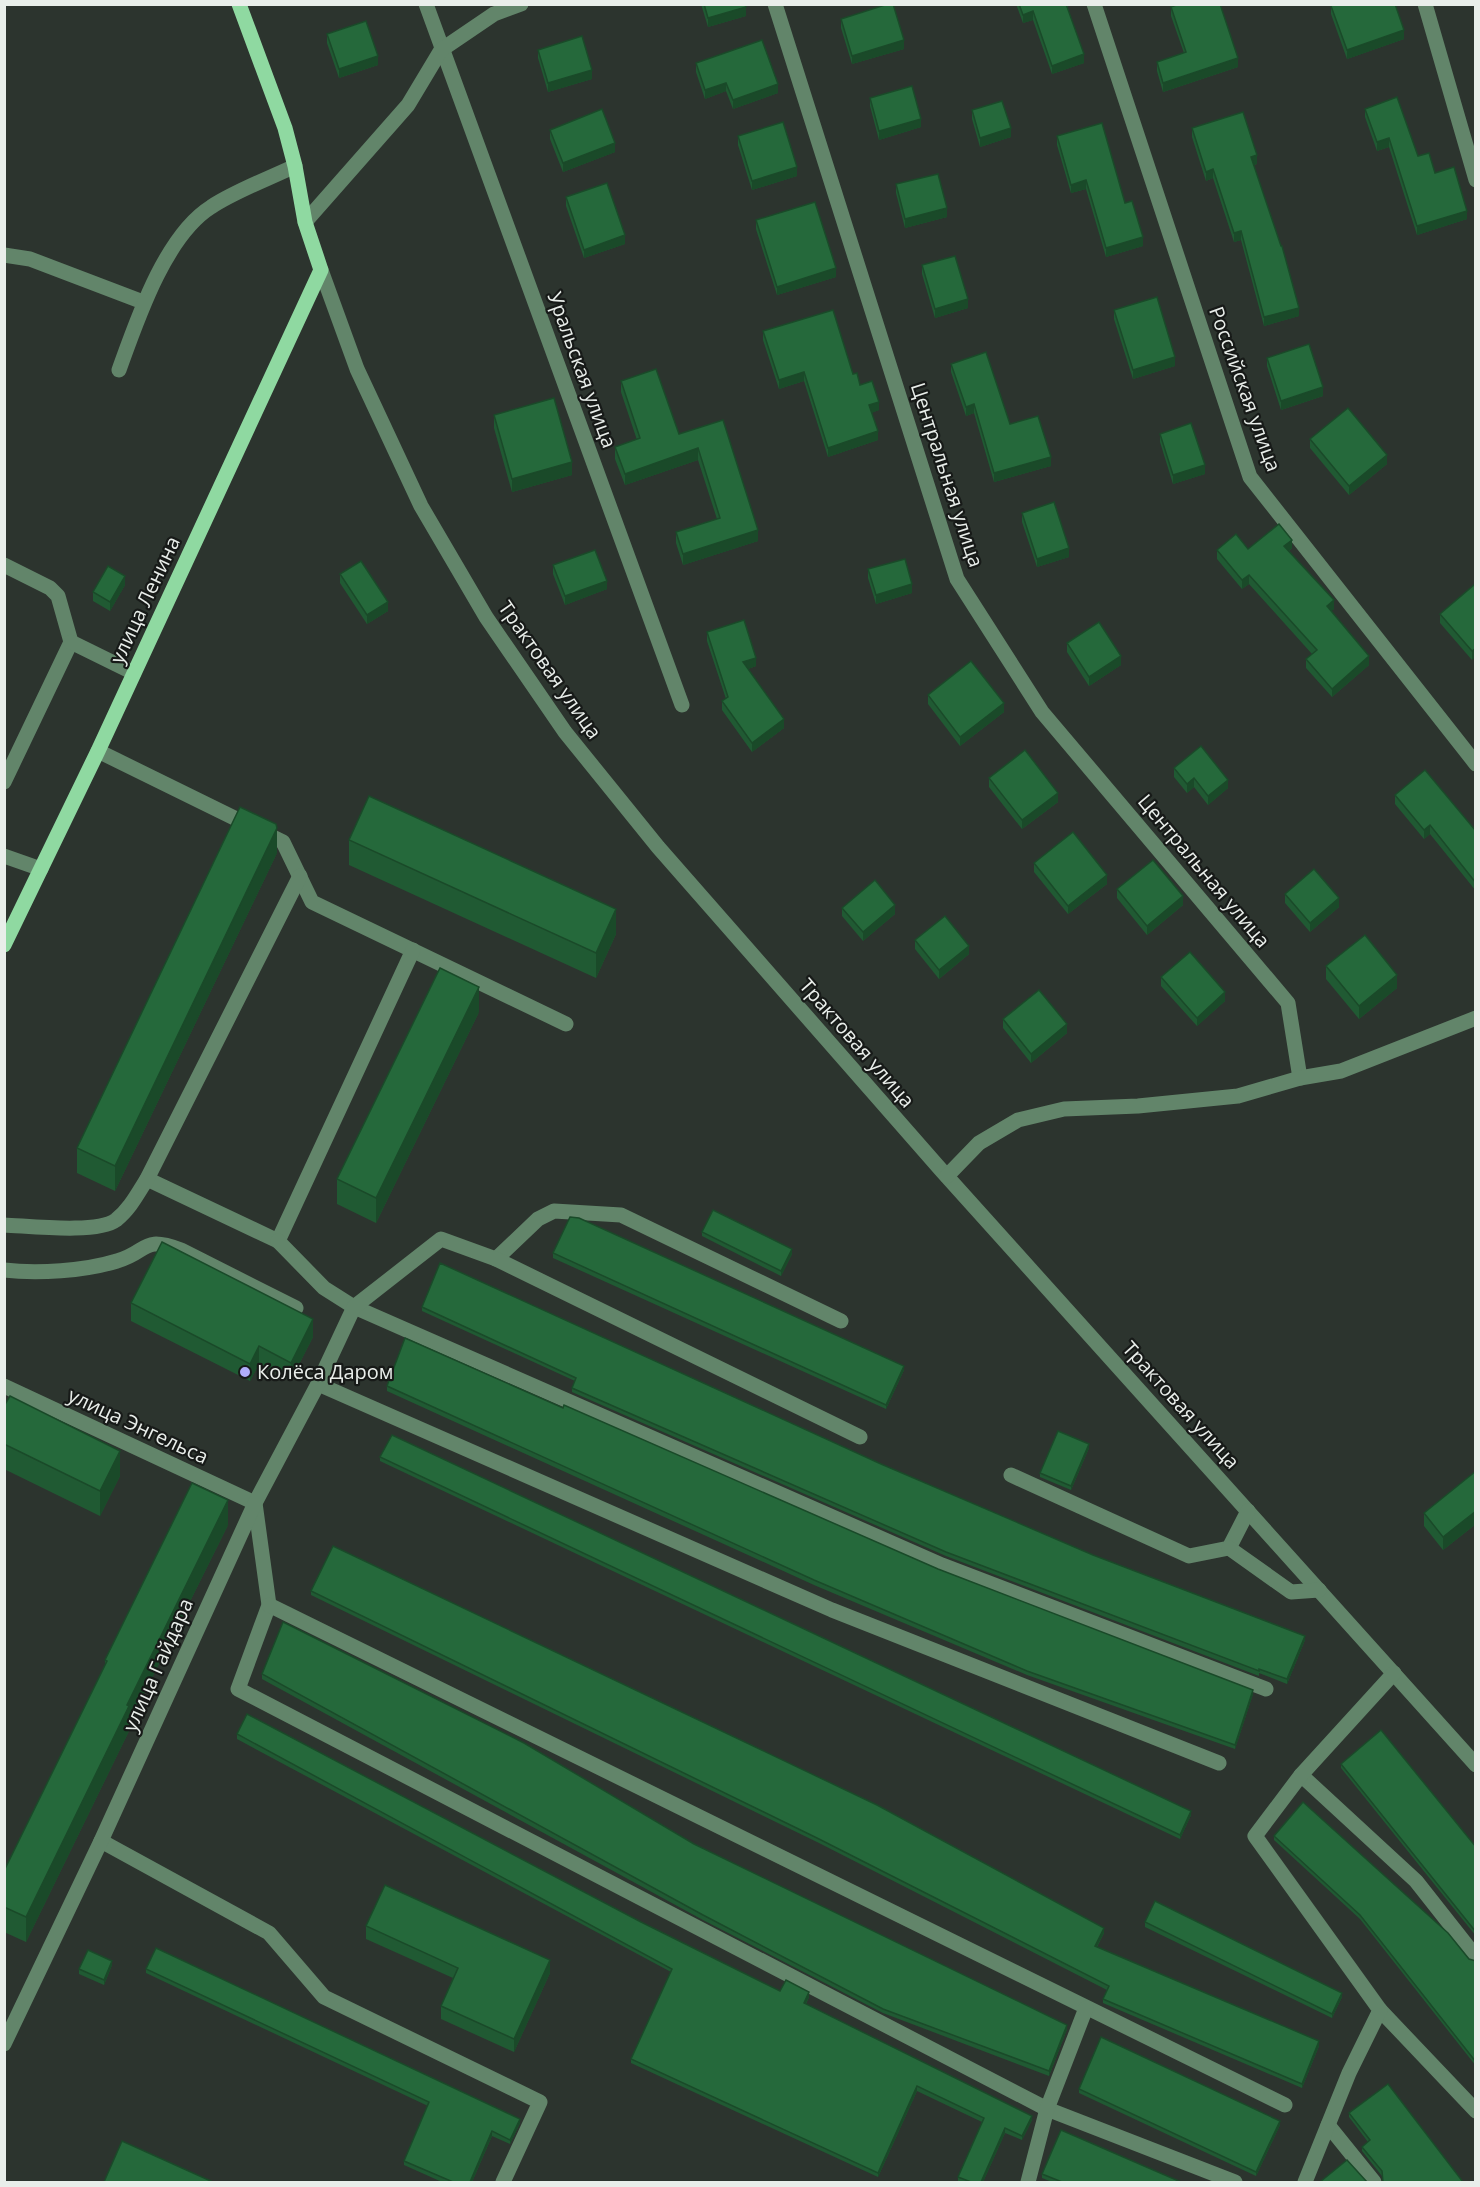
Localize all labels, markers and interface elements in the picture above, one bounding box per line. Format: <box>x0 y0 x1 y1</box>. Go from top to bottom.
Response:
street label: Уральская улица <box>542 288 623 452</box>
street label: Российская улица <box>1203 303 1288 475</box>
street label: Центральная улица <box>905 379 990 571</box>
street label: улица Ленина <box>103 532 186 668</box>
street label: Трактовая улица <box>493 595 608 744</box>
street label: Центральная улица <box>1132 788 1277 953</box>
street label: Трактовая улица <box>794 972 921 1113</box>
street label: Трактовая улица <box>1117 1335 1246 1474</box>
place label: Колёса Даром <box>257 1358 394 1385</box>
marker: Колёса Даром <box>238 1365 252 1379</box>
street label: улица Энгельса <box>64 1381 213 1470</box>
street label: улица Гайдара <box>116 1594 199 1736</box>

